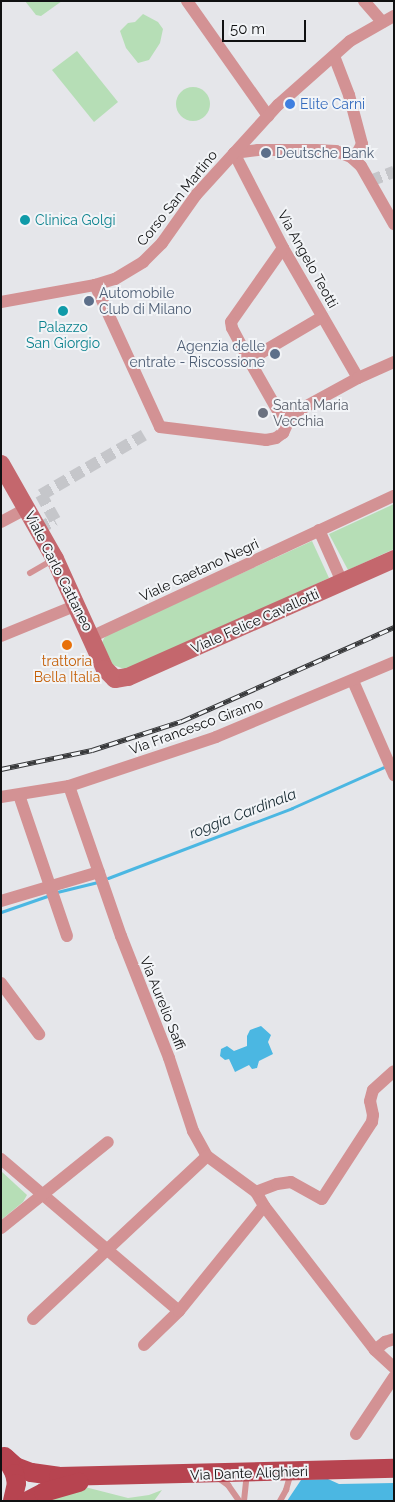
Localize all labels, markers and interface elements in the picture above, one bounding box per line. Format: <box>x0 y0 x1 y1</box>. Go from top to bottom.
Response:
scale bar <box>225 10 309 42</box>
text: 50 m <box>230 20 265 38</box>
place label: Elite Carni <box>300 96 365 112</box>
marker: Elite Carni <box>284 98 296 110</box>
place label: Deutsche Bank <box>276 145 374 161</box>
street label: Corso San Martino <box>133 147 221 249</box>
marker: Deutsche Bank <box>260 147 272 159</box>
street label: Via Angelo Teotti <box>274 207 342 311</box>
place label: Clinica Golgi <box>35 212 115 228</box>
marker: Clinica Golgi <box>19 214 31 226</box>
place label: Automobile Club di Milano <box>99 285 192 318</box>
marker: Automobile Club di Milano <box>83 295 95 307</box>
marker: Palazzo San Giorgio <box>57 305 69 317</box>
place label: Palazzo San Giorgio <box>26 319 100 352</box>
place label: Agenzia delle entrate - Riscossione <box>130 338 265 371</box>
marker: Agenzia delle entrate - Riscossione <box>269 348 281 360</box>
place label: Santa Maria Vecchia <box>273 397 349 430</box>
marker: Santa Maria Vecchia <box>257 407 269 419</box>
street label: Viale Carlo Cattaneo <box>21 508 97 634</box>
street label: Viale Gaetano Negri <box>137 535 261 605</box>
street label: Viale Felice Cavallotti <box>188 585 322 657</box>
marker: trattoria Bella Italia <box>61 639 73 651</box>
place label: trattoria Bella Italia <box>34 653 100 686</box>
street label: Via Francesco Giramo <box>127 694 265 758</box>
water label: roggia Cardinala <box>187 785 299 843</box>
street label: Via Aurelio Saffi <box>137 954 189 1052</box>
street label: Via Dante Alighieri <box>190 1463 308 1483</box>

